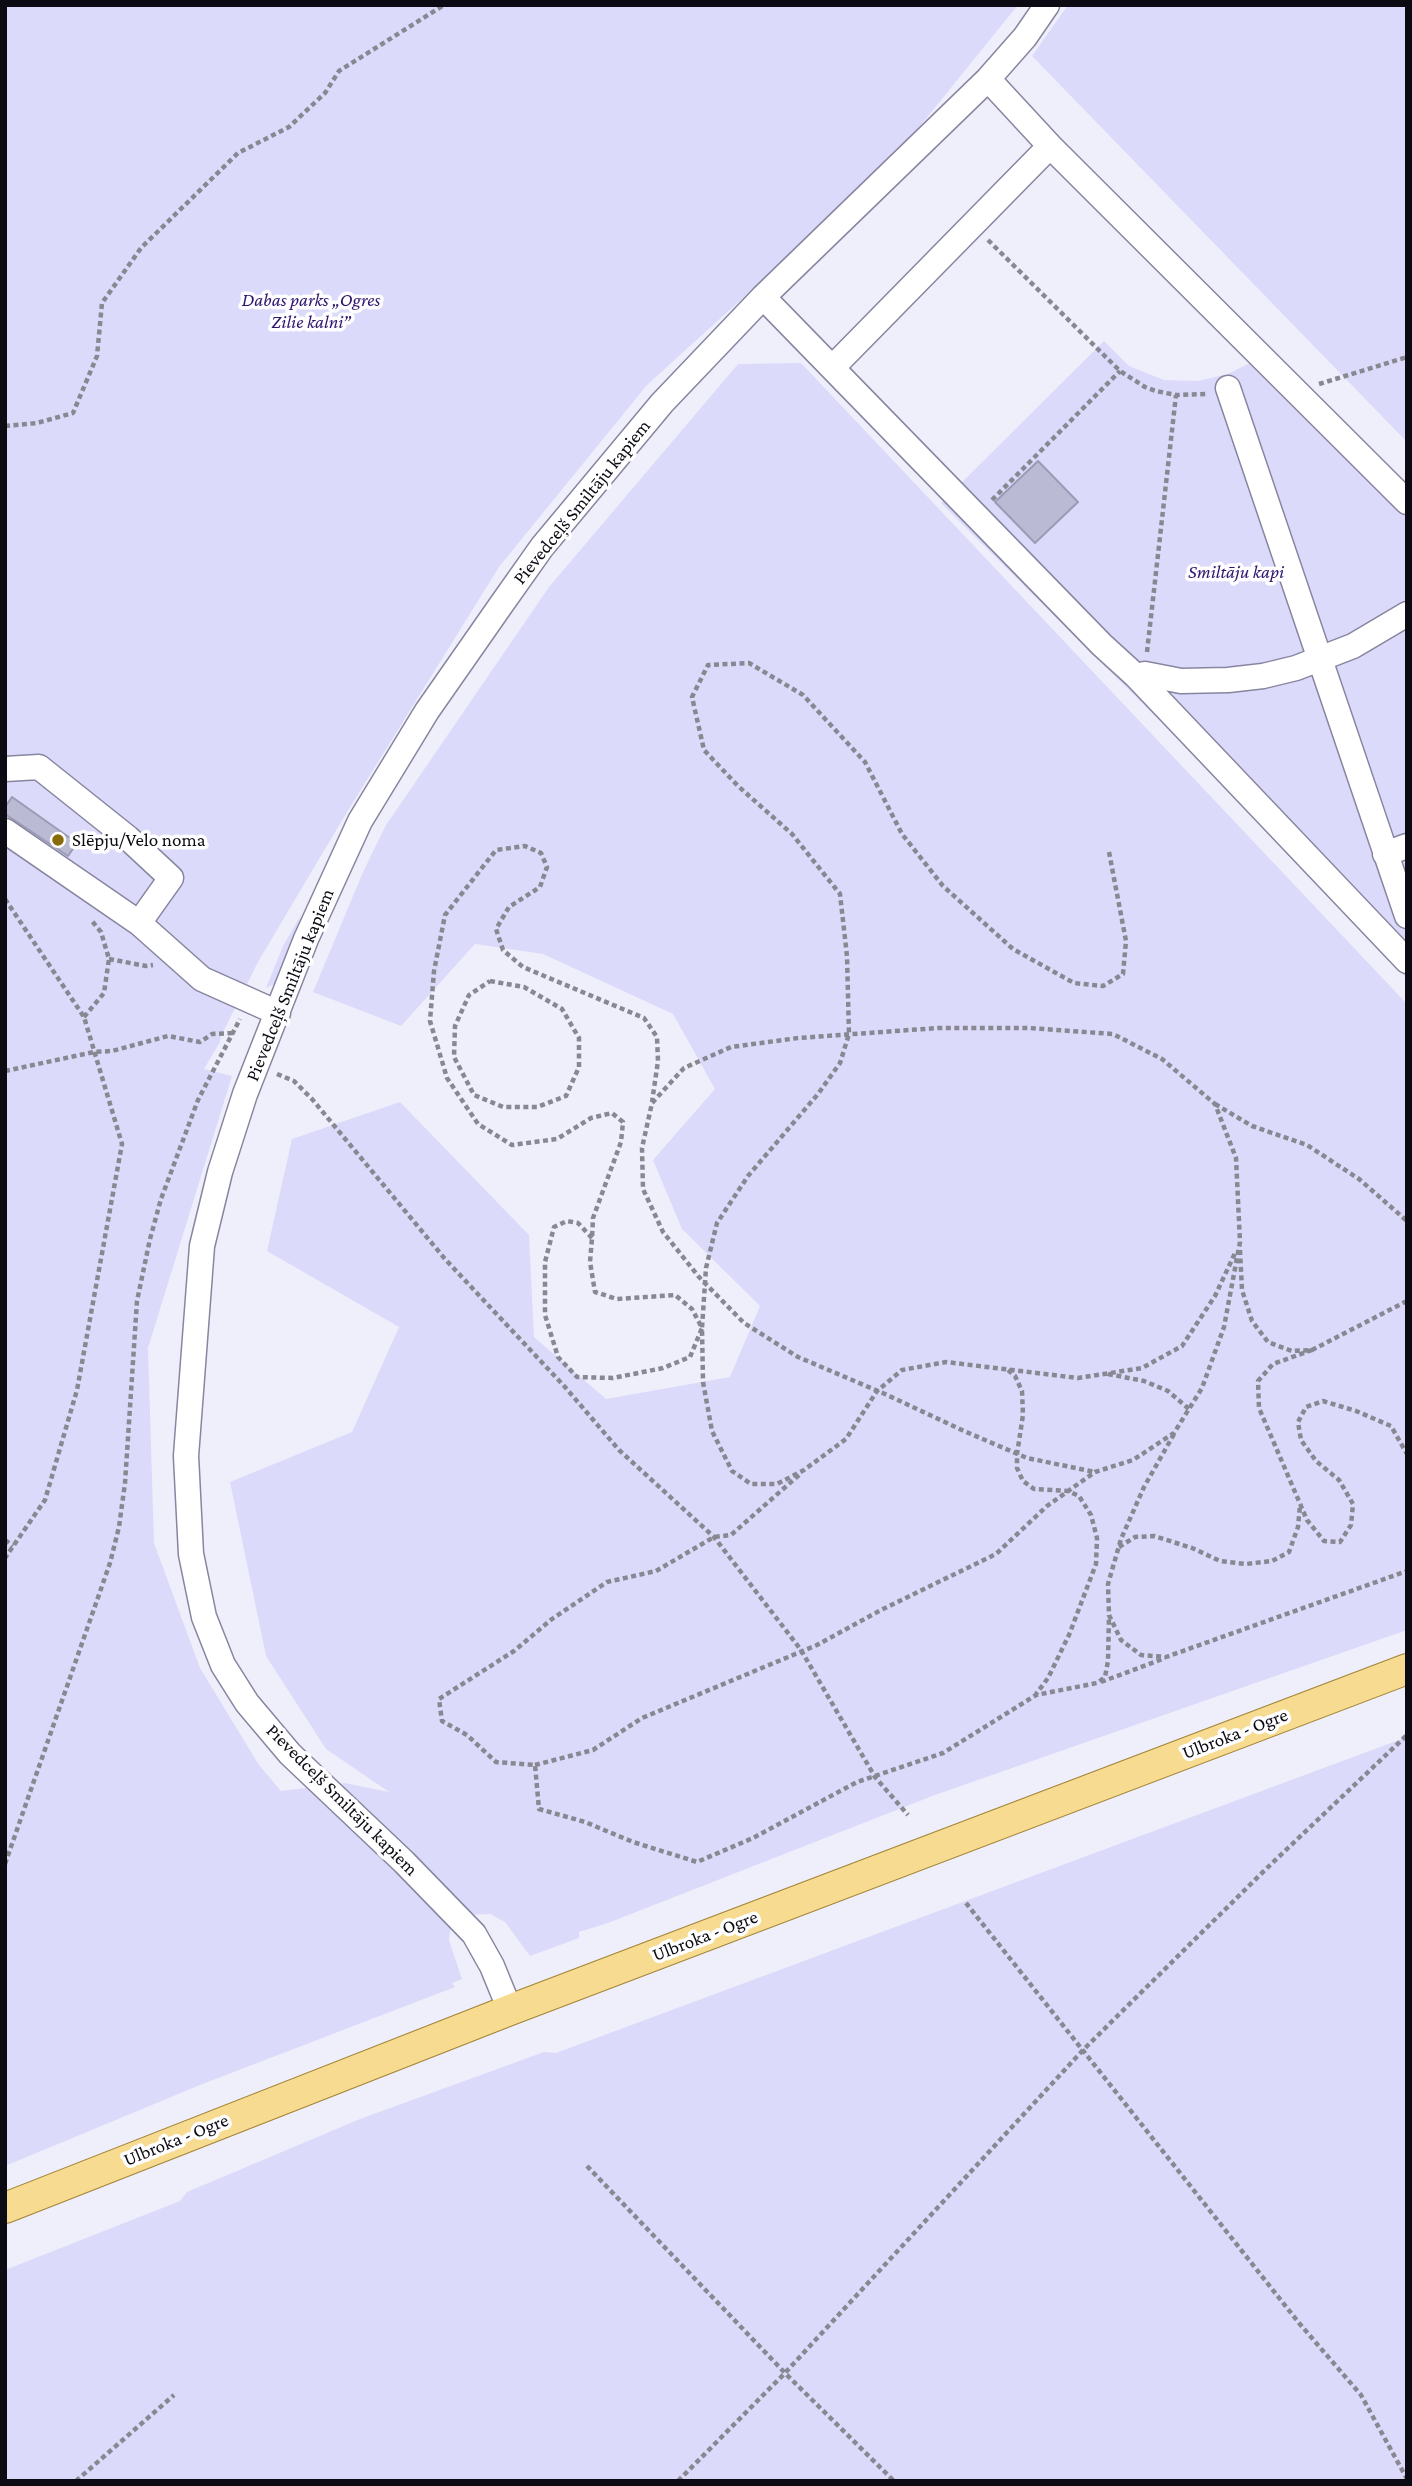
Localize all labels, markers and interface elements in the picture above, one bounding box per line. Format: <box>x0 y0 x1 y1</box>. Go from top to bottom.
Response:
park label: Dabas parks „Ogres Zilie kalni” <box>242 289 380 333</box>
street label: Pievedceļš Smiltāju kapiem <box>508 415 656 589</box>
park label: Smiltāju kapi <box>1188 561 1284 583</box>
place label: Slēpju/Velo noma <box>72 829 205 851</box>
marker: Slēpju/Velo noma <box>50 832 66 848</box>
street label: Pievedceļš Smiltāju kapiem <box>241 885 339 1085</box>
street label: Ulbroka - Ogre <box>1179 1703 1291 1765</box>
street label: Pievedceļš Smiltāju kapiem <box>261 1719 423 1881</box>
street label: Ulbroka - Ogre <box>649 1905 761 1967</box>
street label: Ulbroka - Ogre <box>120 2109 232 2171</box>

